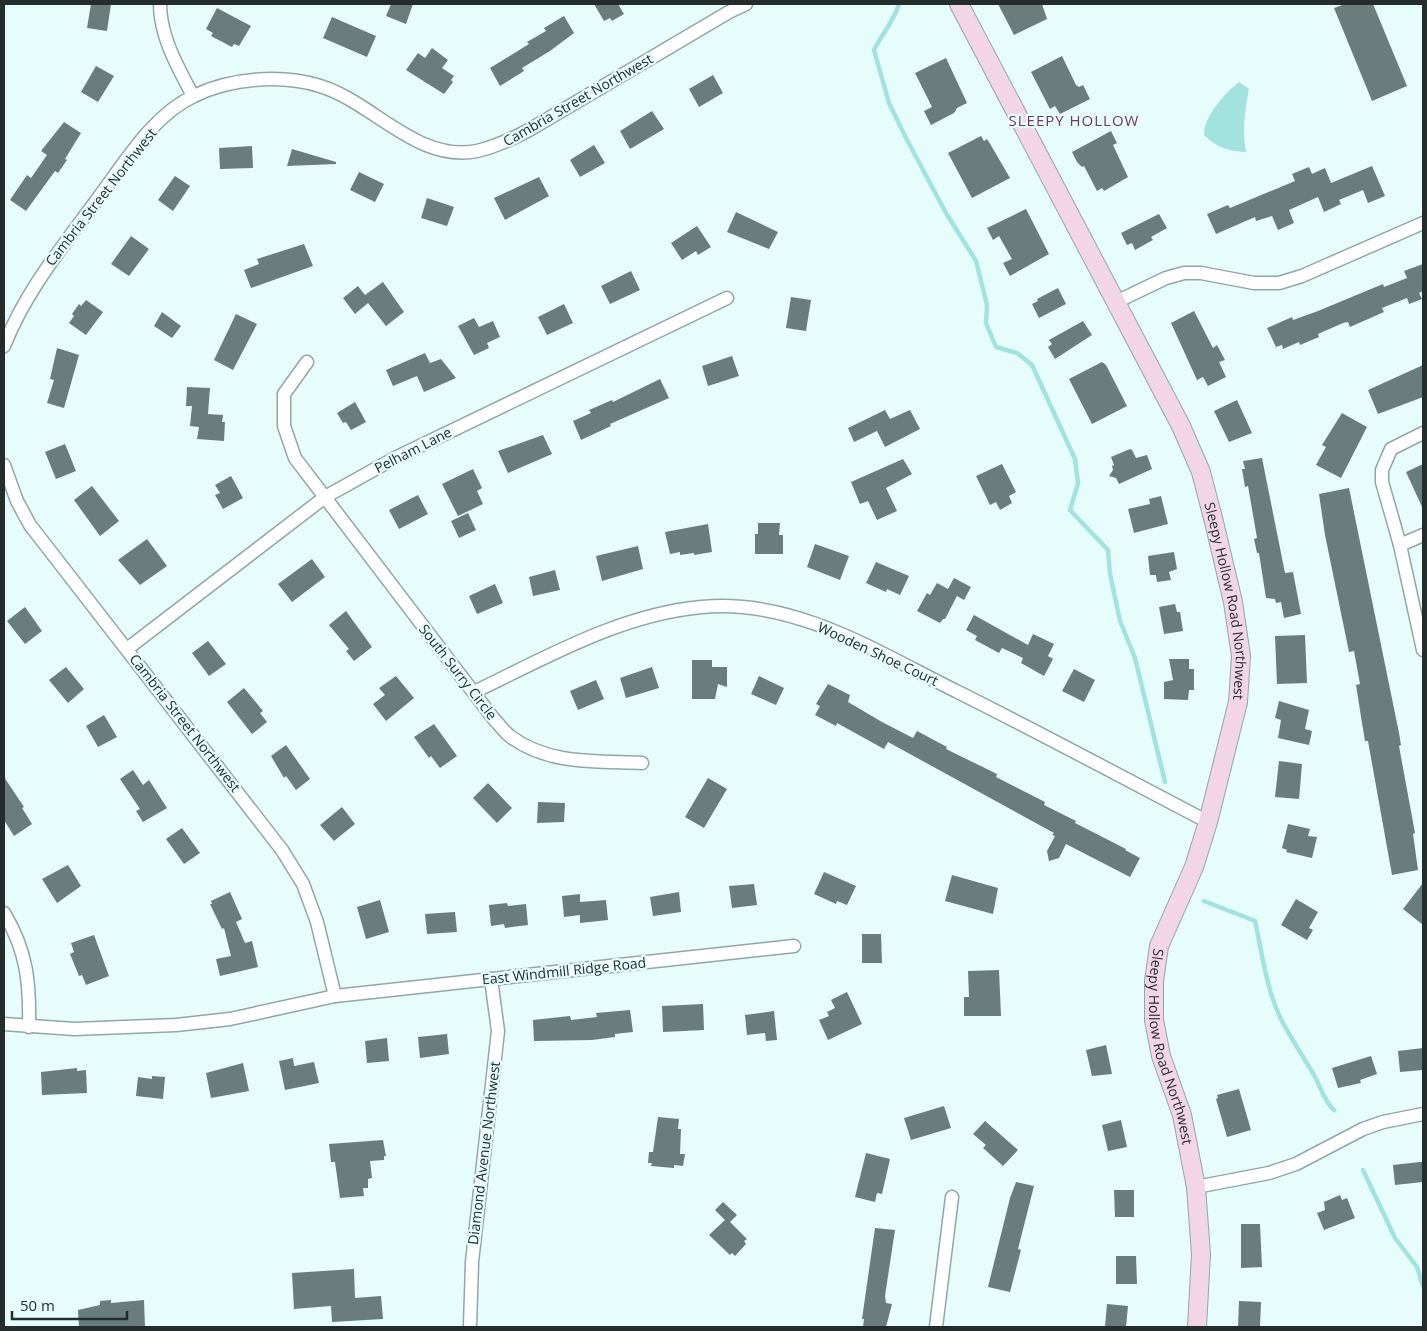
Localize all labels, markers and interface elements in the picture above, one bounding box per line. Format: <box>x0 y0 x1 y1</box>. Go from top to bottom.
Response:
street label: Cambria Street Northwest <box>499 49 656 150</box>
district label: SLEEPY HOLLOW <box>1009 110 1139 130</box>
street label: Cambria Street Northwest <box>41 124 160 270</box>
street label: Pelham Lane <box>371 422 455 477</box>
street label: Sleepy Hollow Road Northwest <box>1200 500 1251 700</box>
street label: Wooden Shoe Court <box>815 617 942 690</box>
street label: South Surry Circle <box>415 620 502 724</box>
street label: Cambria Street Northwest <box>126 650 245 796</box>
street label: Sleepy Hollow Road Northwest <box>1145 948 1198 1146</box>
street label: East Windmill Ridge Road <box>481 952 647 989</box>
street label: Diamond Avenue Northwest <box>463 1060 504 1246</box>
scale bar <box>12 1288 128 1320</box>
text: 50 m <box>20 1295 55 1315</box>

